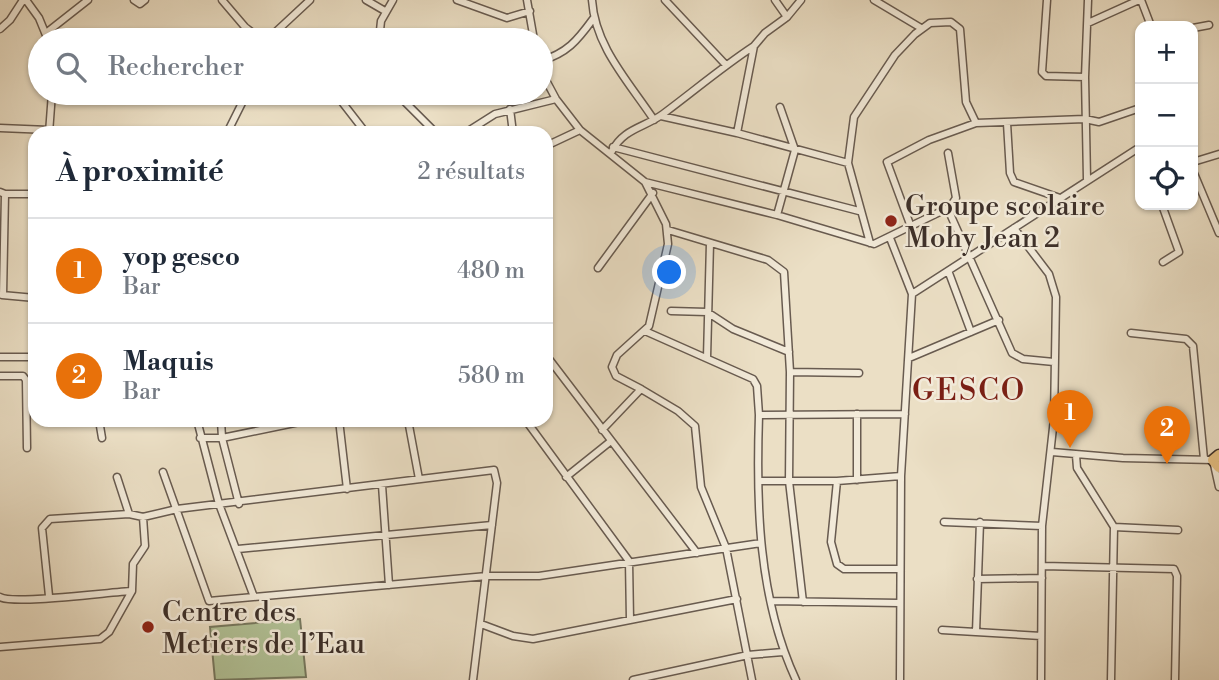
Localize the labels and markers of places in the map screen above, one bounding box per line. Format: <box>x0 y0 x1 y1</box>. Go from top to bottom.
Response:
place label: Groupe scolaire Mohy Jean 2 <box>905 189 1105 256</box>
marker: Groupe scolaire Mohy Jean 2 <box>883 213 899 229</box>
pin: 1 <box>1047 390 1093 448</box>
pin: 2 <box>1144 406 1190 464</box>
place label: Centre des Metiers de l’Eau <box>162 595 365 662</box>
marker: Centre des Metiers de l’Eau <box>140 619 156 635</box>

